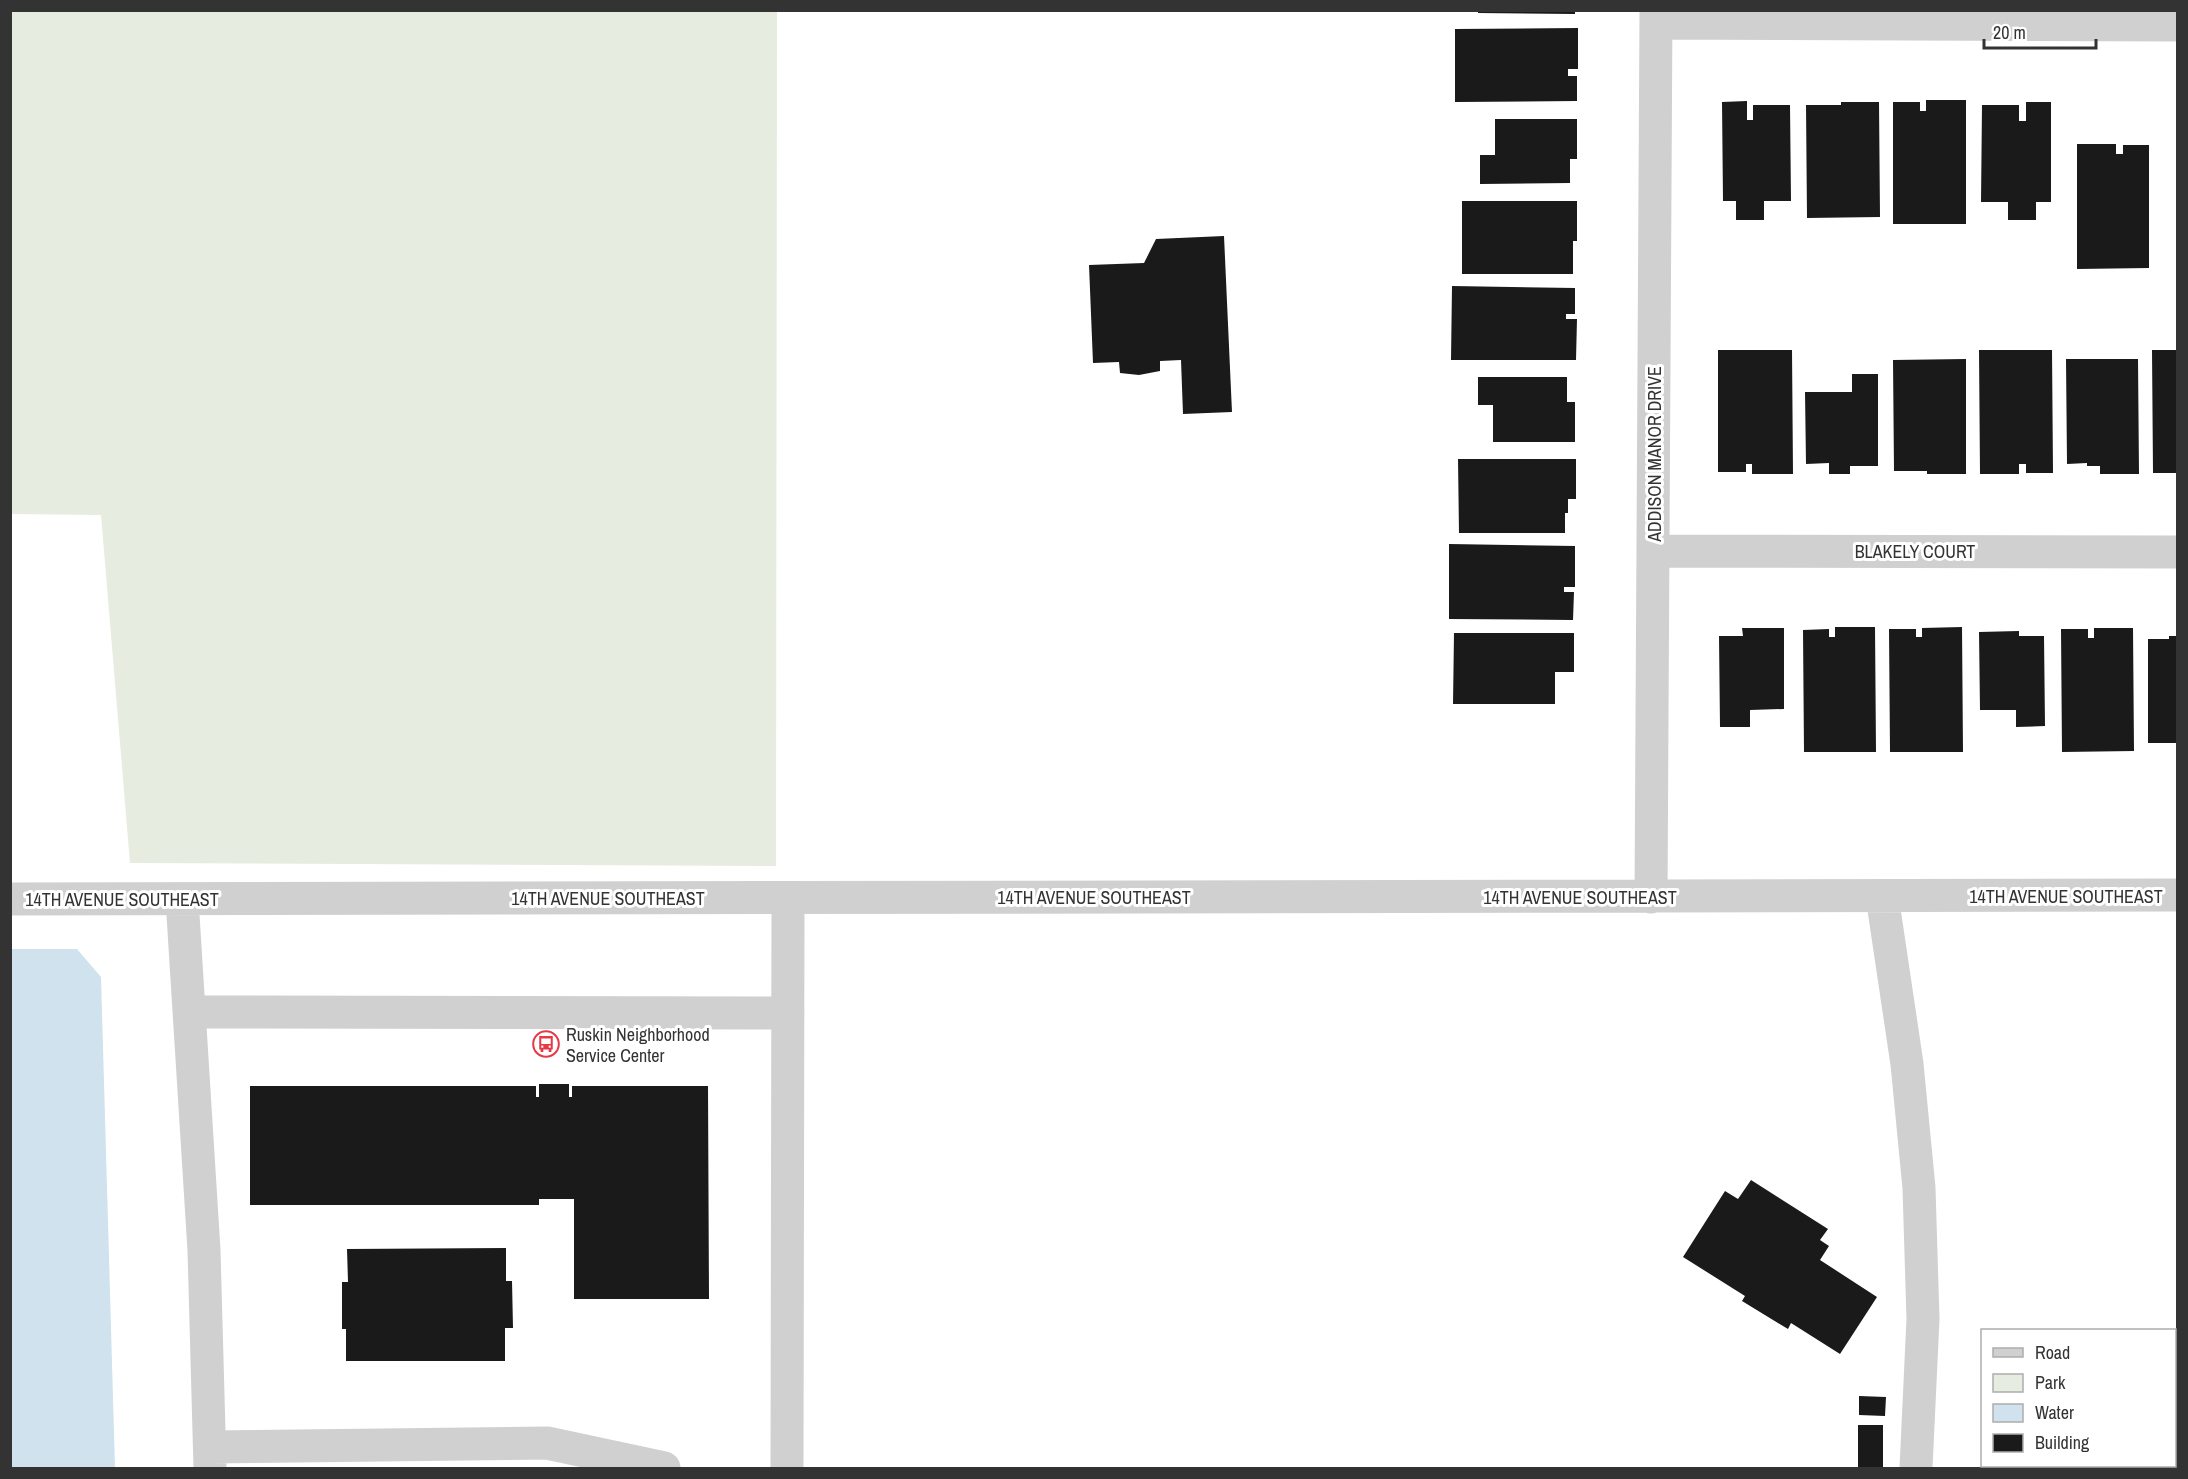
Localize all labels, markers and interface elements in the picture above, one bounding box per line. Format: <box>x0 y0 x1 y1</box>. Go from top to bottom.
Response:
scale bar <box>1984 12 2096 50</box>
text: 20 m <box>1993 20 2026 45</box>
street label: ADDISON MANOR DRIVE <box>1642 366 1667 543</box>
street label: BLAKELY COURT <box>1855 539 1975 564</box>
street label: 14TH AVENUE SOUTHEAST <box>1969 884 2163 909</box>
street label: 14TH AVENUE SOUTHEAST <box>997 885 1191 910</box>
street label: 14TH AVENUE SOUTHEAST <box>1483 885 1677 910</box>
street label: 14TH AVENUE SOUTHEAST <box>511 886 705 911</box>
street label: 14TH AVENUE SOUTHEAST <box>25 887 219 912</box>
place label: Ruskin Neighborhood Service Center <box>566 1022 710 1068</box>
bus stop icon: Ruskin Neighborhood Service Center <box>531 1029 561 1059</box>
legend <box>1981 1329 2176 1467</box>
text: Road <box>2035 1340 2070 1365</box>
text: Park <box>2035 1370 2066 1395</box>
text: Water <box>2035 1400 2074 1425</box>
text: Building <box>2035 1430 2090 1455</box>

